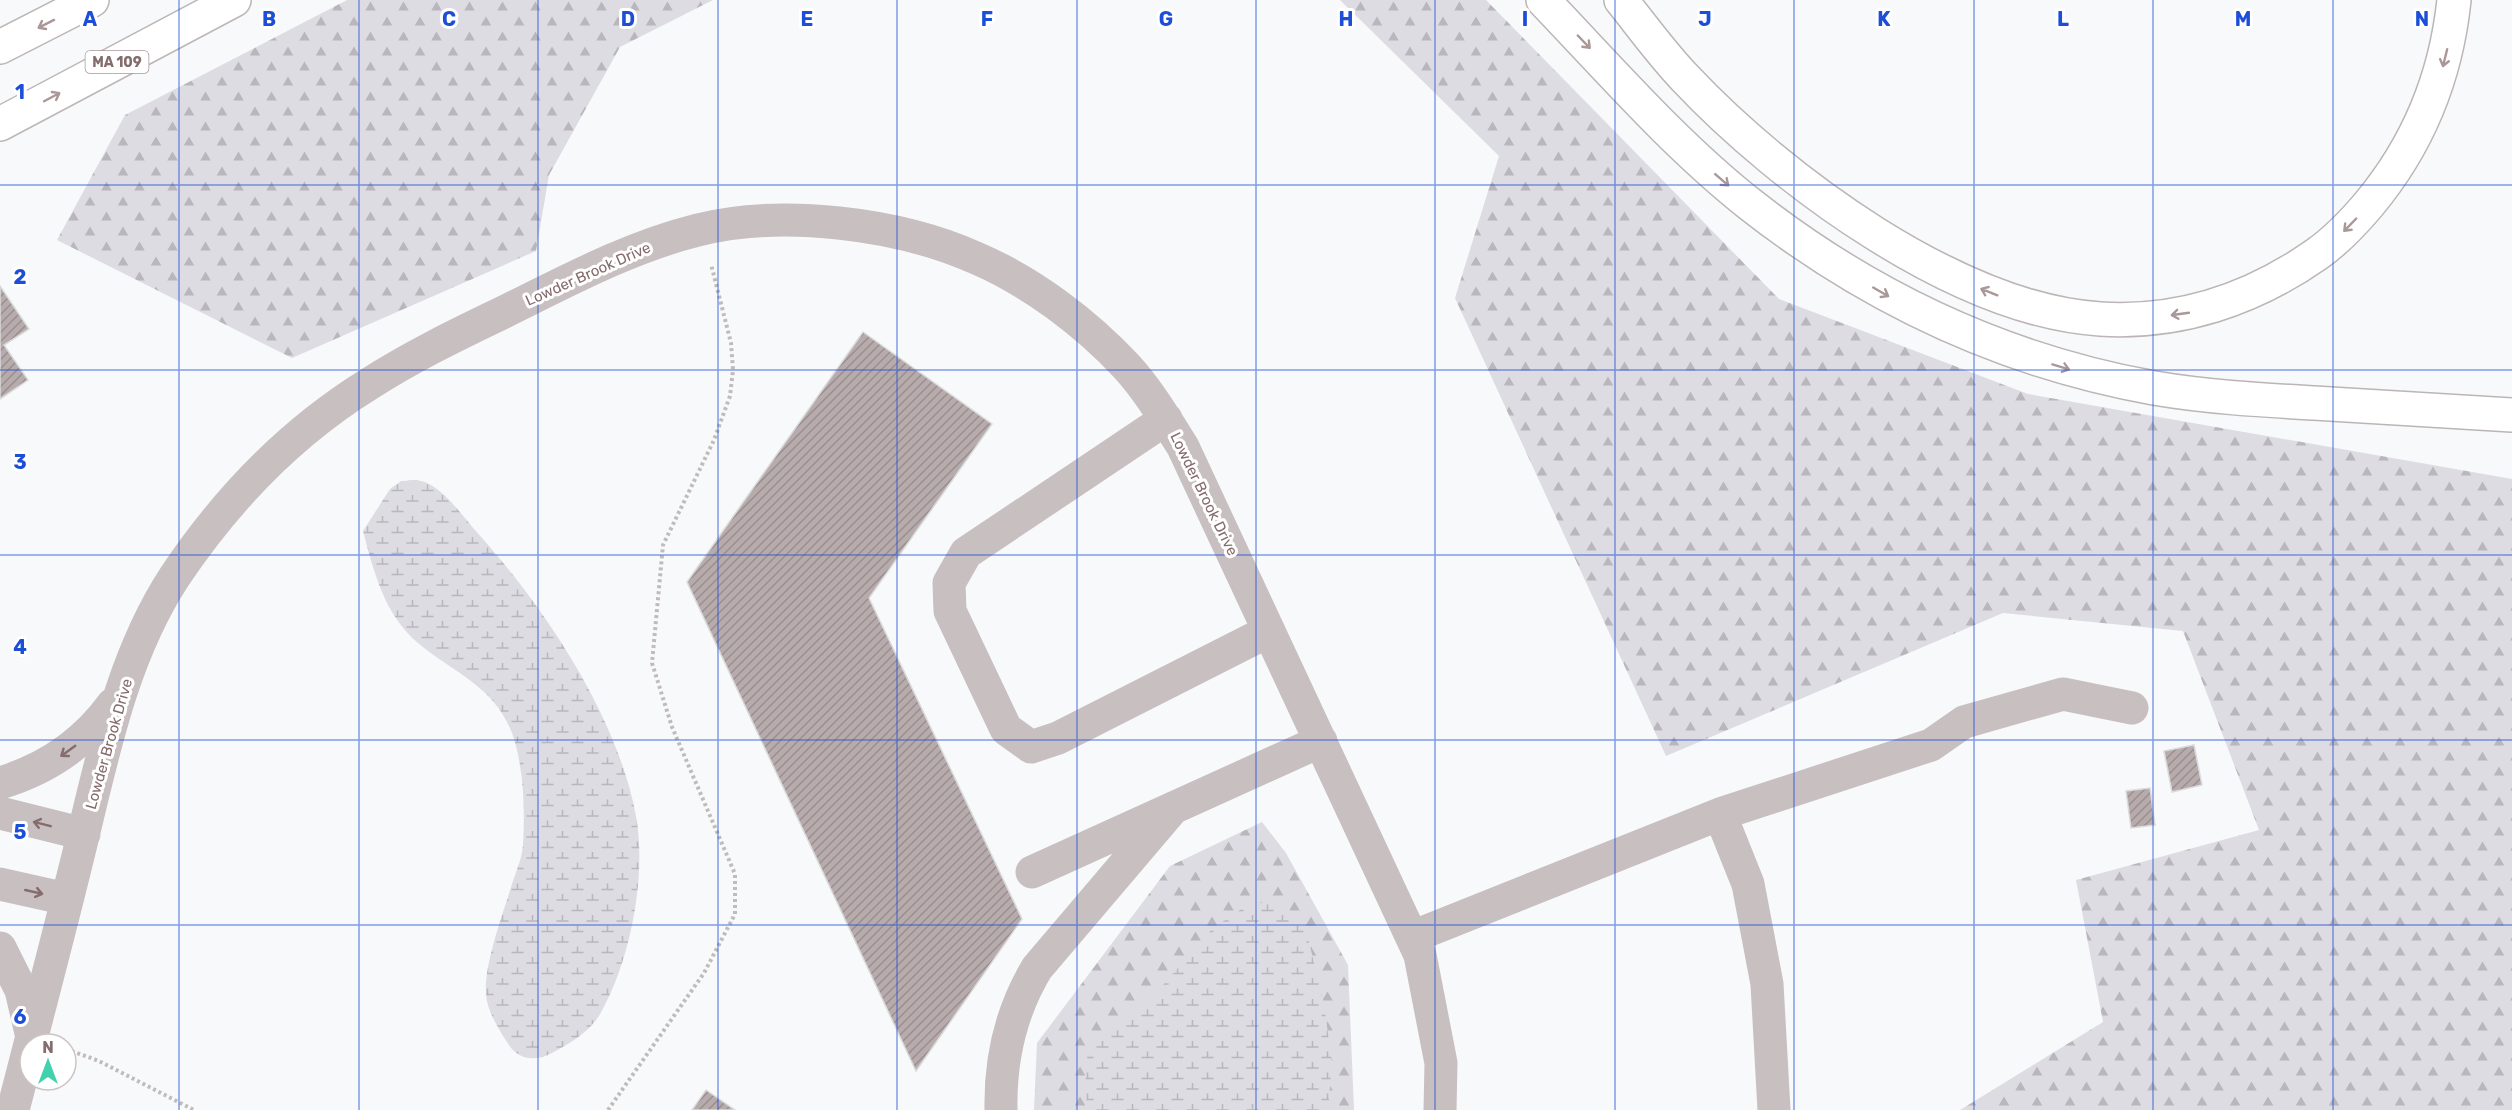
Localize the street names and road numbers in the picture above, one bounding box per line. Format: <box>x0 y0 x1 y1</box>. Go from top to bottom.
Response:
road number: MA 109 <box>86 51 148 73</box>
street label: Lowder Brook Drive <box>523 238 653 310</box>
street label: Lowder Brook Drive <box>1166 429 1242 559</box>
street label: Lowder Brook Drive <box>82 677 136 811</box>

